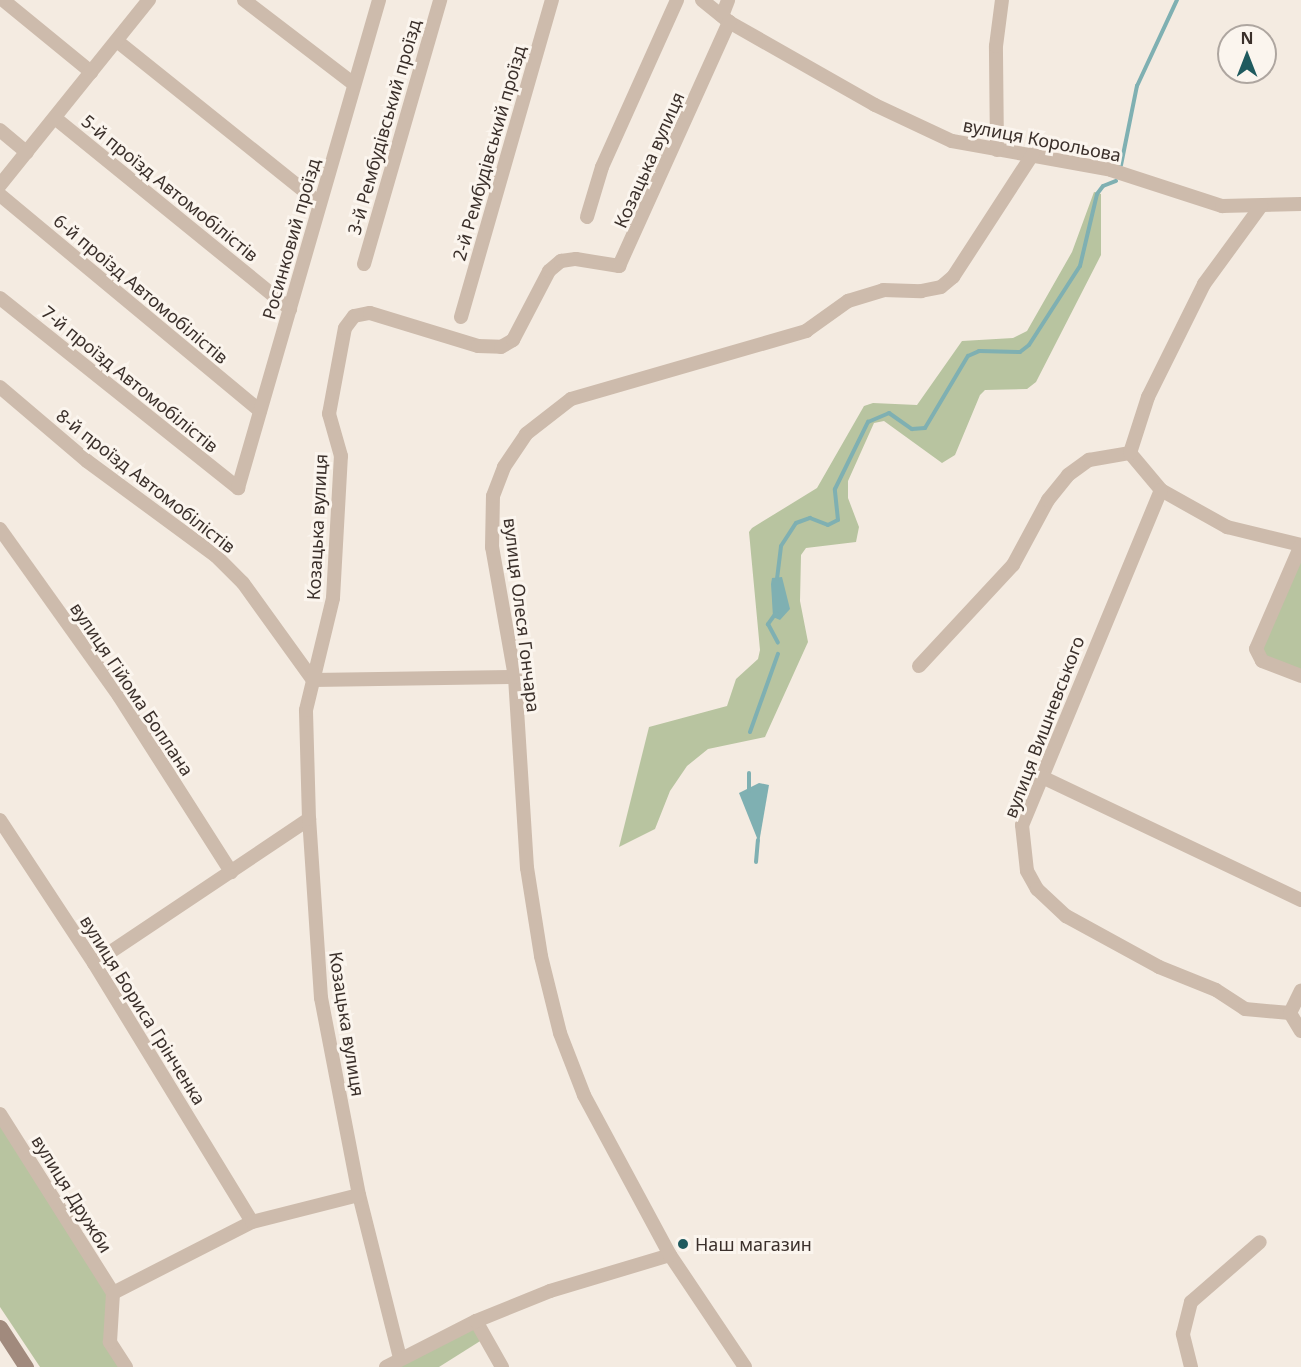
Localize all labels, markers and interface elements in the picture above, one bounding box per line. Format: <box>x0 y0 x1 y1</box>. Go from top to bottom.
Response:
street label: 3-й Рембудівський проїзд <box>343 17 425 237</box>
north arrow <box>1217 24 1277 84</box>
text: N <box>1240 27 1254 49</box>
street label: 2-й Рембудівський проїзд <box>448 43 530 263</box>
street label: Козацька вулиця <box>609 89 689 231</box>
street label: 5-й проїзд Автомобілістів <box>77 110 263 266</box>
street label: вулиця Корольова <box>961 114 1123 166</box>
street label: Росинковий проїзд <box>258 156 324 322</box>
street label: 6-й проїзд Автомобілістів <box>49 210 233 368</box>
street label: 7-й проїзд Автомобілістів <box>37 301 223 457</box>
street label: 8-й проїзд Автомобілістів <box>52 404 240 558</box>
street label: Козацька вулиця <box>302 453 332 601</box>
street label: вулиця Олеся Гончара <box>499 517 545 713</box>
street label: вулиця Гійома Боплана <box>66 598 198 780</box>
street label: вулиця Вишневського <box>999 633 1089 821</box>
street label: вулиця Бориса Грінченка <box>76 911 210 1109</box>
street label: Козацька вулиця <box>325 950 369 1098</box>
street label: вулиця Дружби <box>27 1131 117 1257</box>
place label: Наш магазин <box>695 1233 812 1255</box>
marker: Наш магазин <box>676 1237 690 1251</box>

